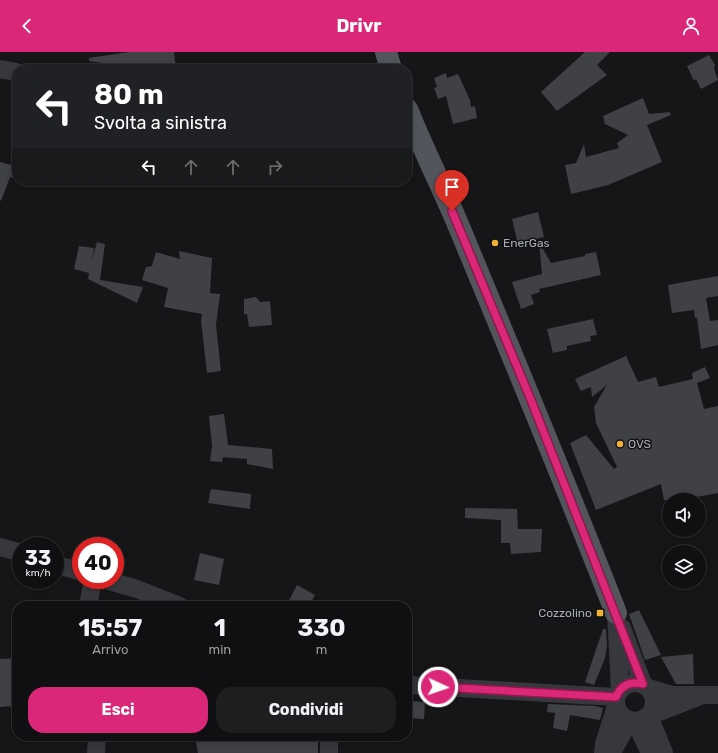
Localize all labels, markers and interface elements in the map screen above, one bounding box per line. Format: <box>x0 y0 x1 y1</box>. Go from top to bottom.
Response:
icon: back <box>16 15 38 37</box>
text: Drivr <box>336 15 382 37</box>
icon: person <box>680 15 702 37</box>
text: 80 m <box>94 78 164 111</box>
icon: left <box>28 80 80 132</box>
text: Svolta a sinistra <box>94 112 227 134</box>
icon: left <box>138 156 160 178</box>
icon: ahead <box>180 156 202 178</box>
icon: ahead <box>222 156 244 178</box>
icon: right <box>264 156 286 178</box>
pin <box>435 170 469 211</box>
icon: arrive <box>441 176 463 198</box>
place label: EnerGas <box>503 236 550 250</box>
marker: EnerGas <box>490 238 500 248</box>
place label: OVS <box>628 437 651 451</box>
marker: OVS <box>615 439 625 449</box>
map controls <box>662 493 706 589</box>
button: sound <box>662 493 706 537</box>
speed limit sign: 40 <box>72 537 124 589</box>
button: layers <box>662 545 706 589</box>
text: 33 <box>25 546 51 570</box>
text: km/h <box>26 567 50 579</box>
place label: Cozzolino <box>538 606 592 620</box>
marker: Cozzolino <box>595 608 605 618</box>
text: 15:57 <box>78 614 142 642</box>
text: 1 <box>214 614 226 642</box>
text: 330 <box>298 614 346 642</box>
text: Arrivo <box>92 642 128 657</box>
text: min <box>209 642 231 657</box>
text: m <box>316 642 327 657</box>
position arrow <box>417 666 459 708</box>
button: Esci <box>28 687 208 733</box>
button: Condividi <box>216 687 396 733</box>

